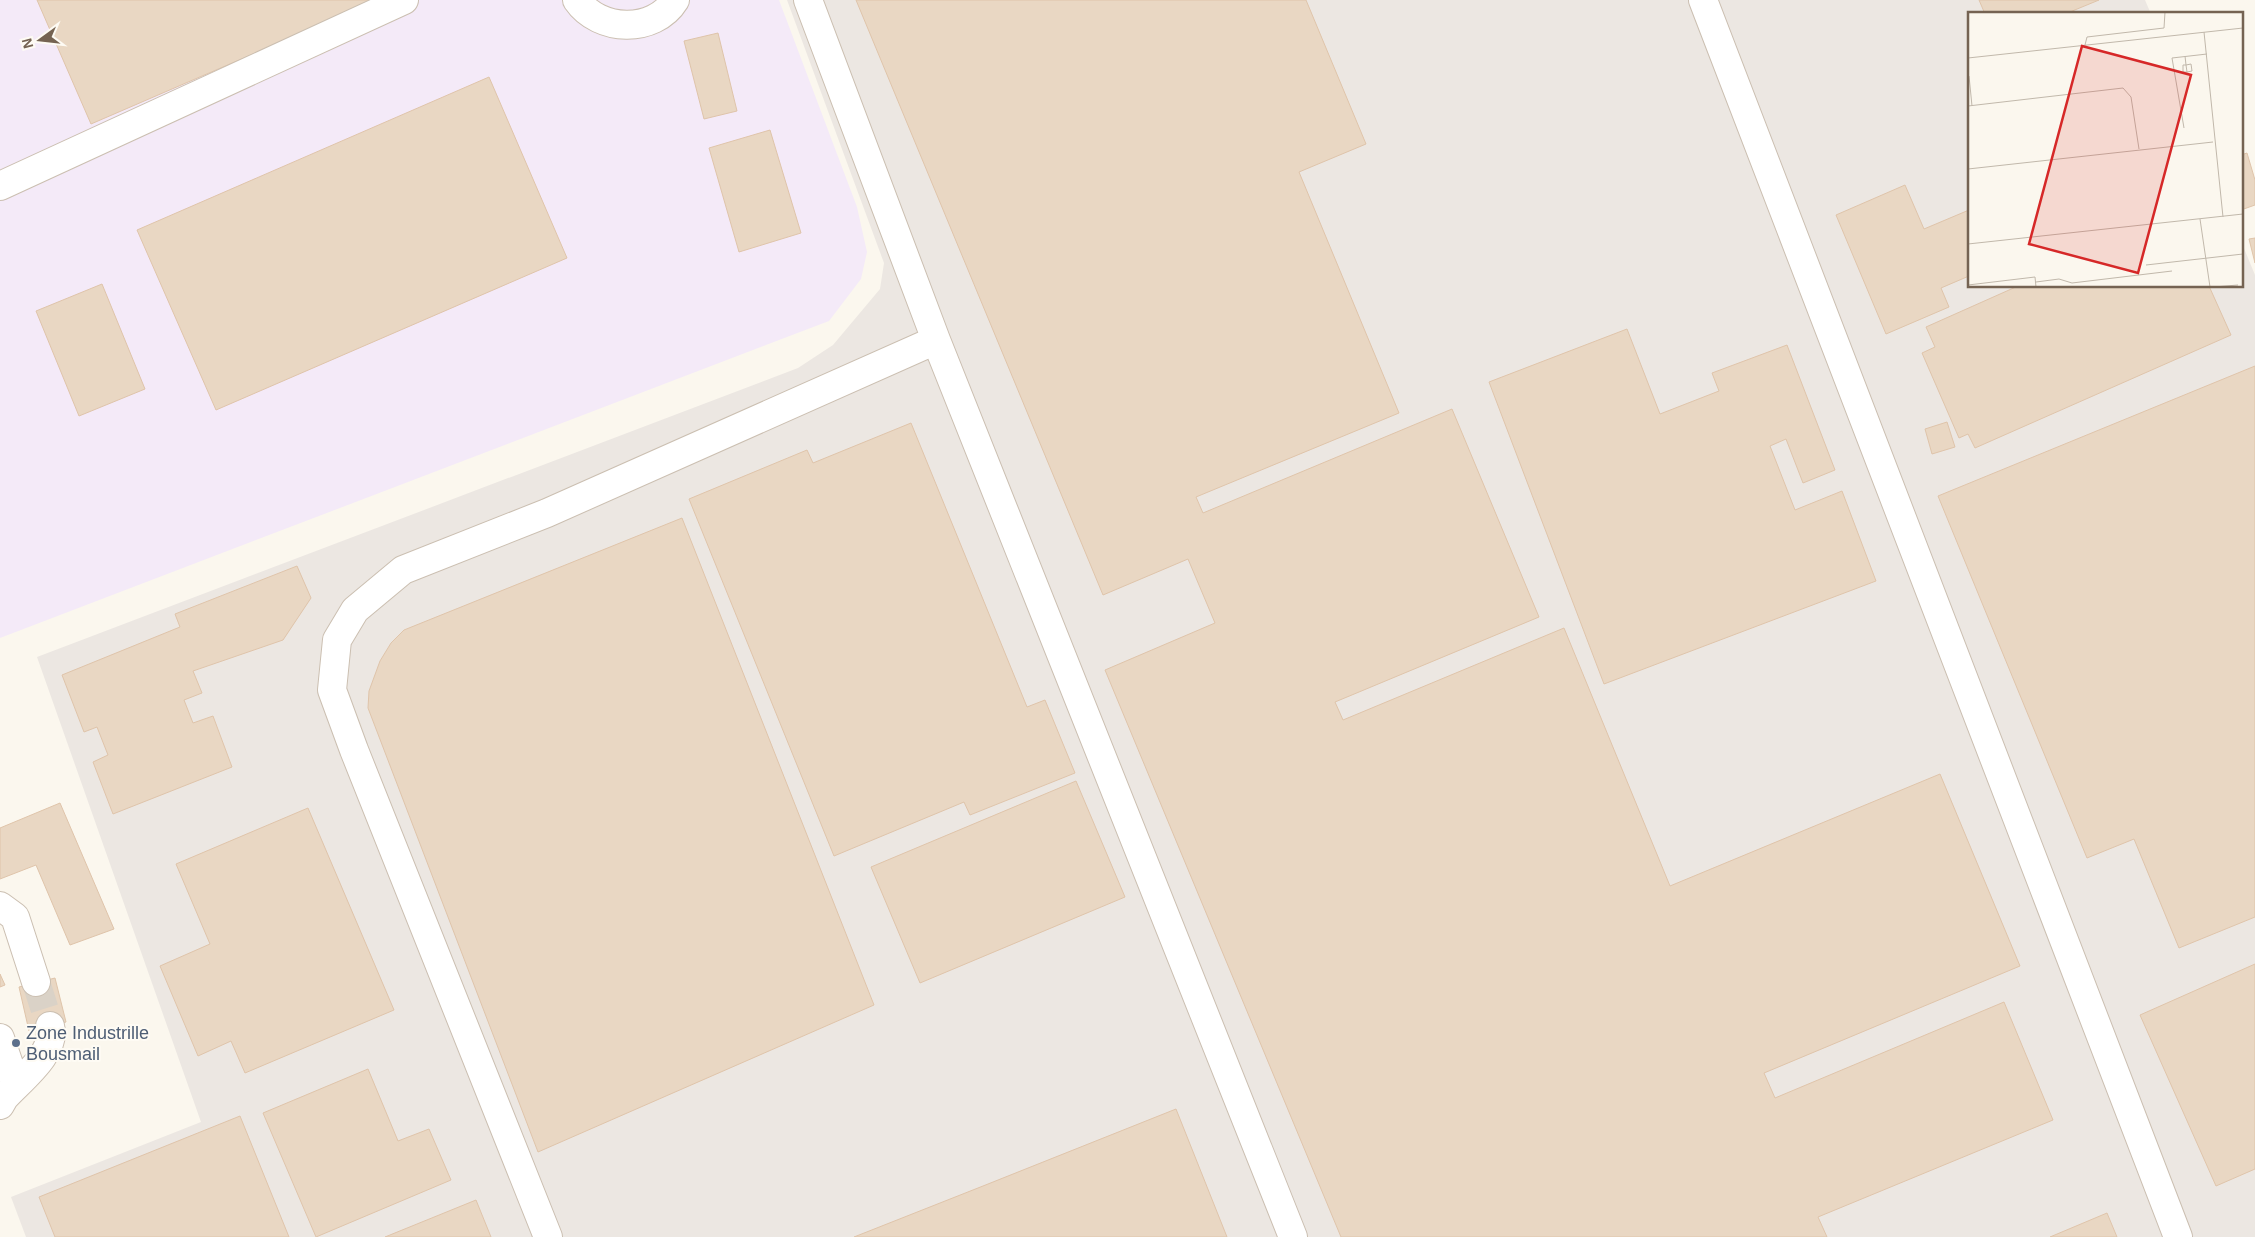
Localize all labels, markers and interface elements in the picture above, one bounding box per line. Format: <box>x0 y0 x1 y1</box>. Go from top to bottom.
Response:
inset map <box>1968 12 2242 288</box>
north arrow <box>15 15 65 65</box>
text: N <box>18 36 36 50</box>
place label: Zone Industrille Bousmail <box>26 1023 149 1064</box>
marker: Zone Industrille Bousmail <box>10 1037 22 1049</box>

